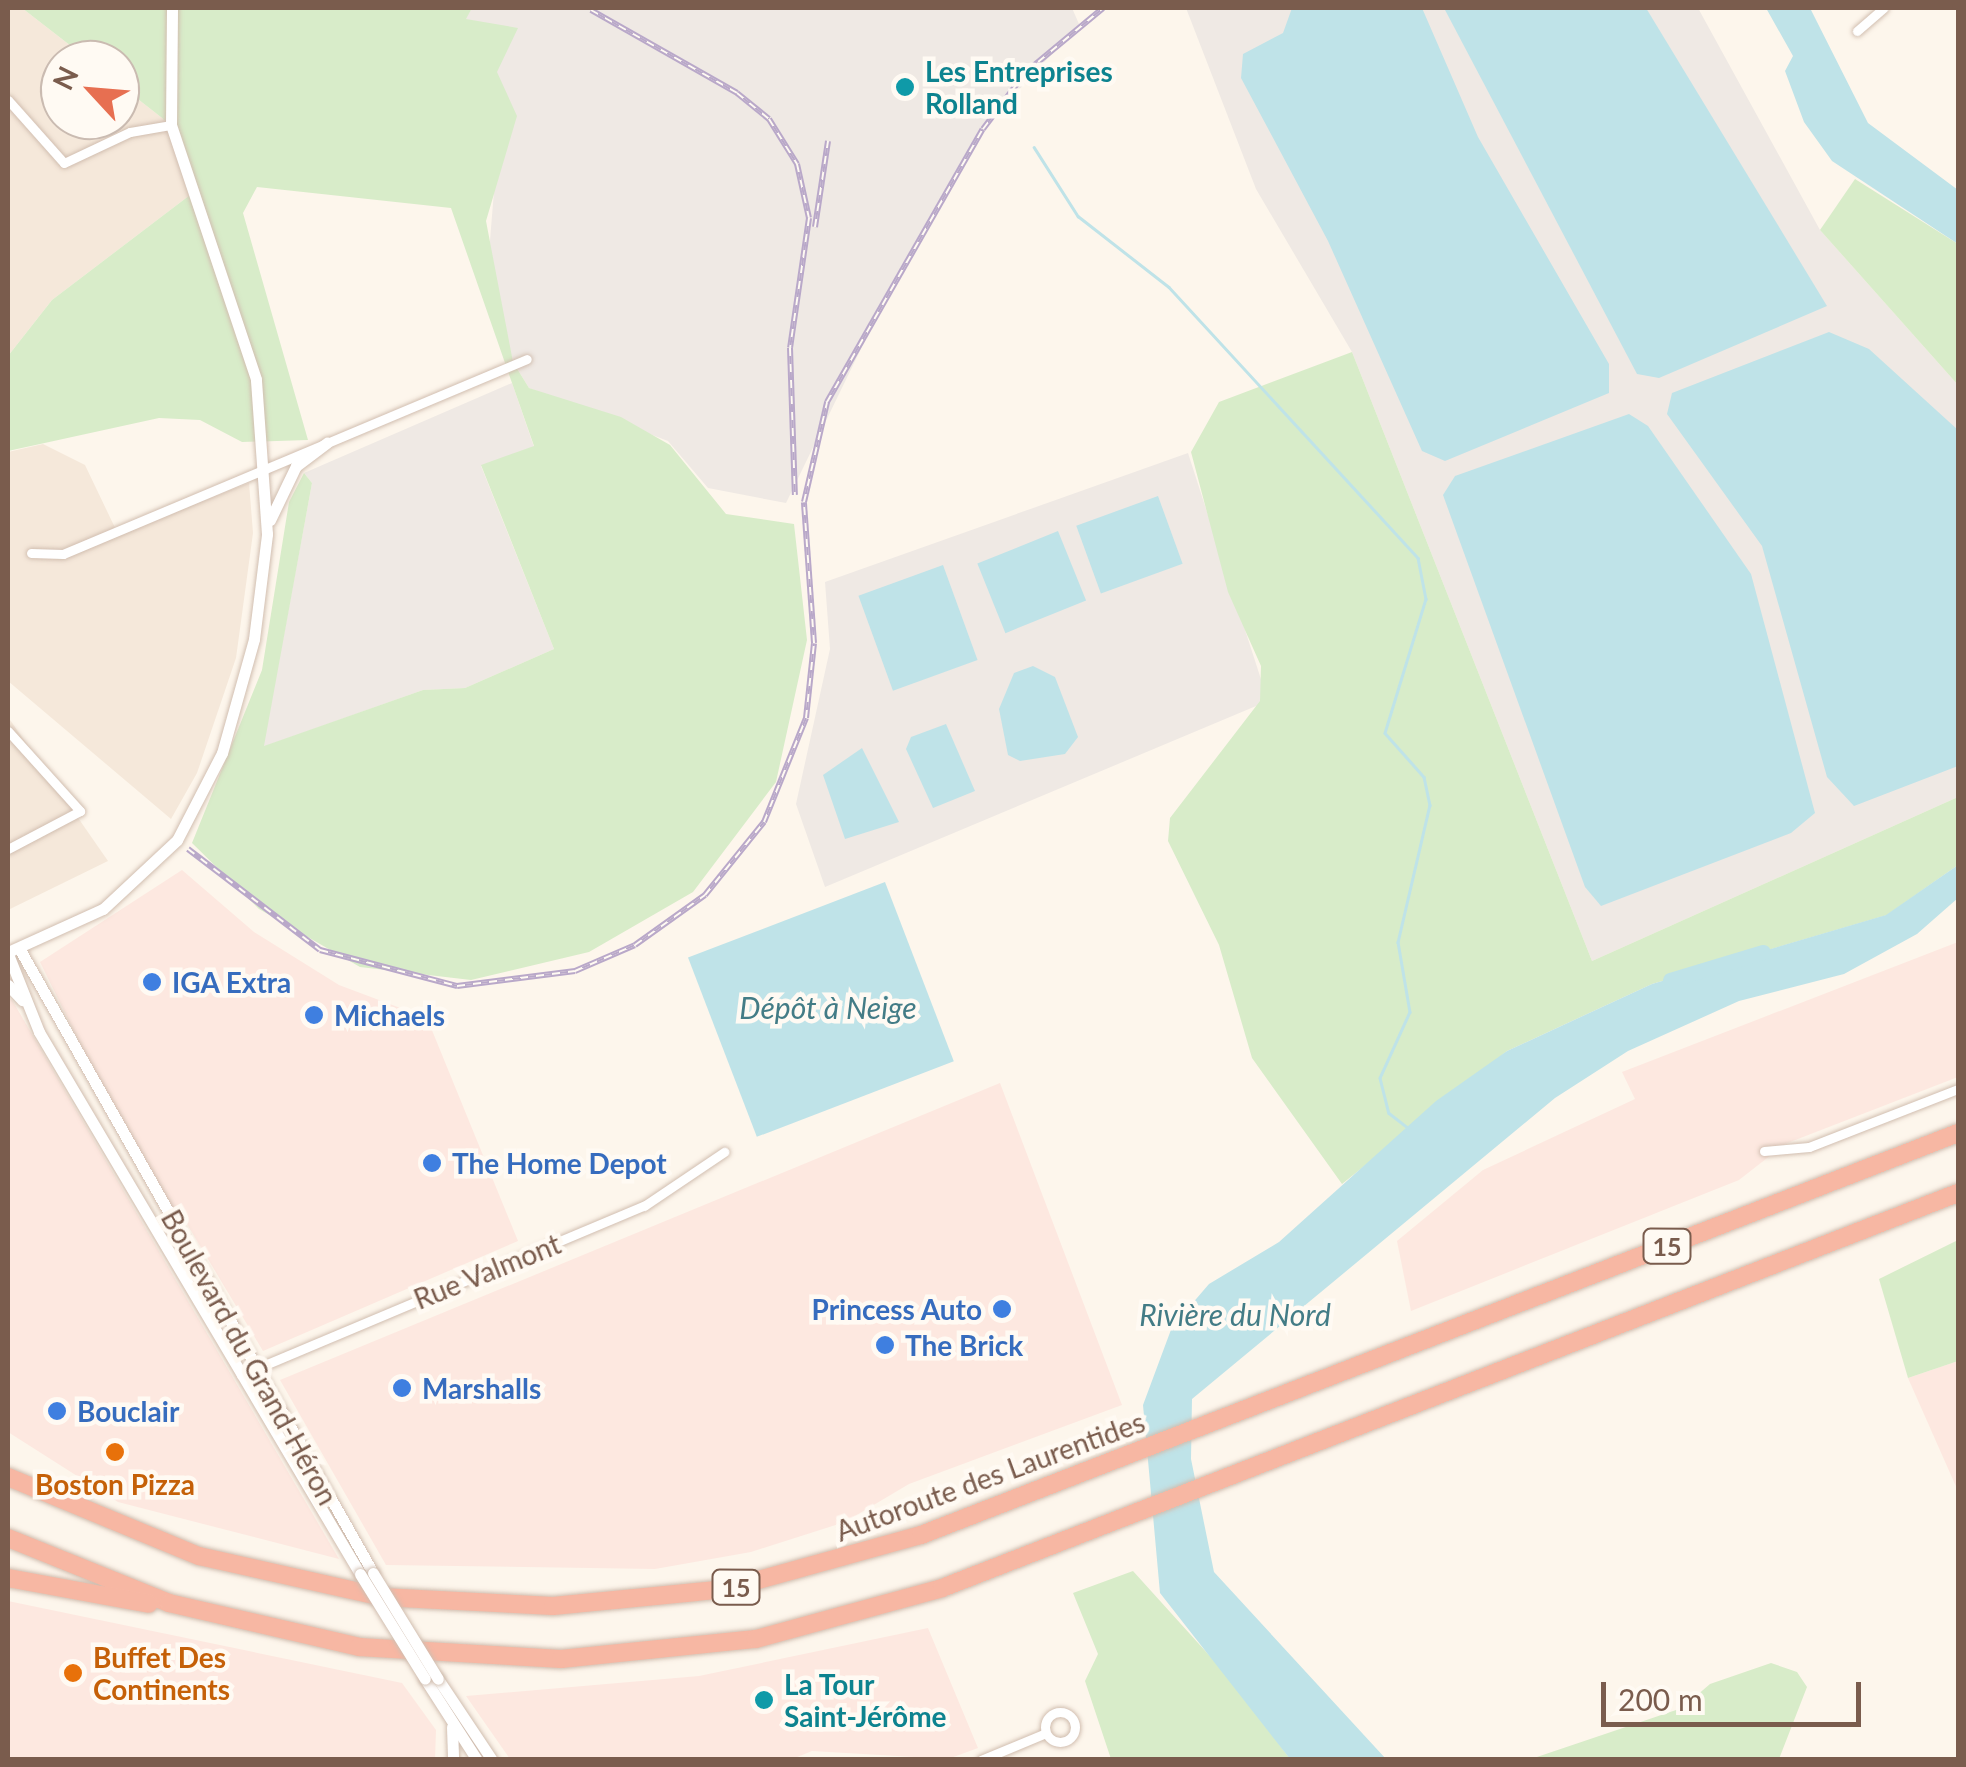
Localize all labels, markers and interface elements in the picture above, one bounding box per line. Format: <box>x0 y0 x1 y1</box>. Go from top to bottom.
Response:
north arrow <box>40 40 140 140</box>
place label: Les Entreprises Rolland <box>925 54 1113 120</box>
text: N <box>45 61 85 95</box>
marker: Les Entreprises Rolland <box>894 76 916 98</box>
place label: IGA Extra <box>172 965 292 999</box>
marker: IGA Extra <box>141 971 163 993</box>
water label: Dépôt à Neige <box>739 989 917 1025</box>
place label: Michaels <box>334 998 445 1032</box>
marker: Michaels <box>303 1004 325 1026</box>
place label: The Home Depot <box>452 1146 667 1180</box>
marker: The Home Depot <box>421 1152 443 1174</box>
street label: Boulevard du Grand-Héron <box>155 1204 345 1510</box>
street label: Rue Valmont <box>408 1226 566 1316</box>
road number: 15 <box>1642 1226 1692 1266</box>
place label: Princess Auto <box>811 1292 982 1326</box>
water label: Rivière du Nord <box>1139 1296 1331 1332</box>
marker: Princess Auto <box>991 1298 1013 1320</box>
place label: The Brick <box>905 1328 1023 1362</box>
marker: The Brick <box>874 1334 896 1356</box>
place label: Marshalls <box>422 1371 541 1405</box>
marker: Marshalls <box>391 1377 413 1399</box>
place label: Bouclair <box>77 1394 179 1428</box>
marker: Bouclair <box>46 1400 68 1422</box>
street label: Autoroute des Laurentides <box>831 1404 1149 1548</box>
marker: Boston Pizza <box>104 1441 126 1463</box>
place label: Boston Pizza <box>35 1467 195 1501</box>
road number: 15 <box>711 1567 761 1607</box>
place label: Buffet Des Continents <box>93 1640 230 1706</box>
marker: Buffet Des Continents <box>62 1662 84 1684</box>
scale bar <box>1606 1662 1866 1724</box>
place label: La Tour Saint-Jérôme <box>784 1667 947 1733</box>
text: 200 m <box>1618 1681 1703 1717</box>
marker: La Tour Saint-Jérôme <box>753 1689 775 1711</box>

